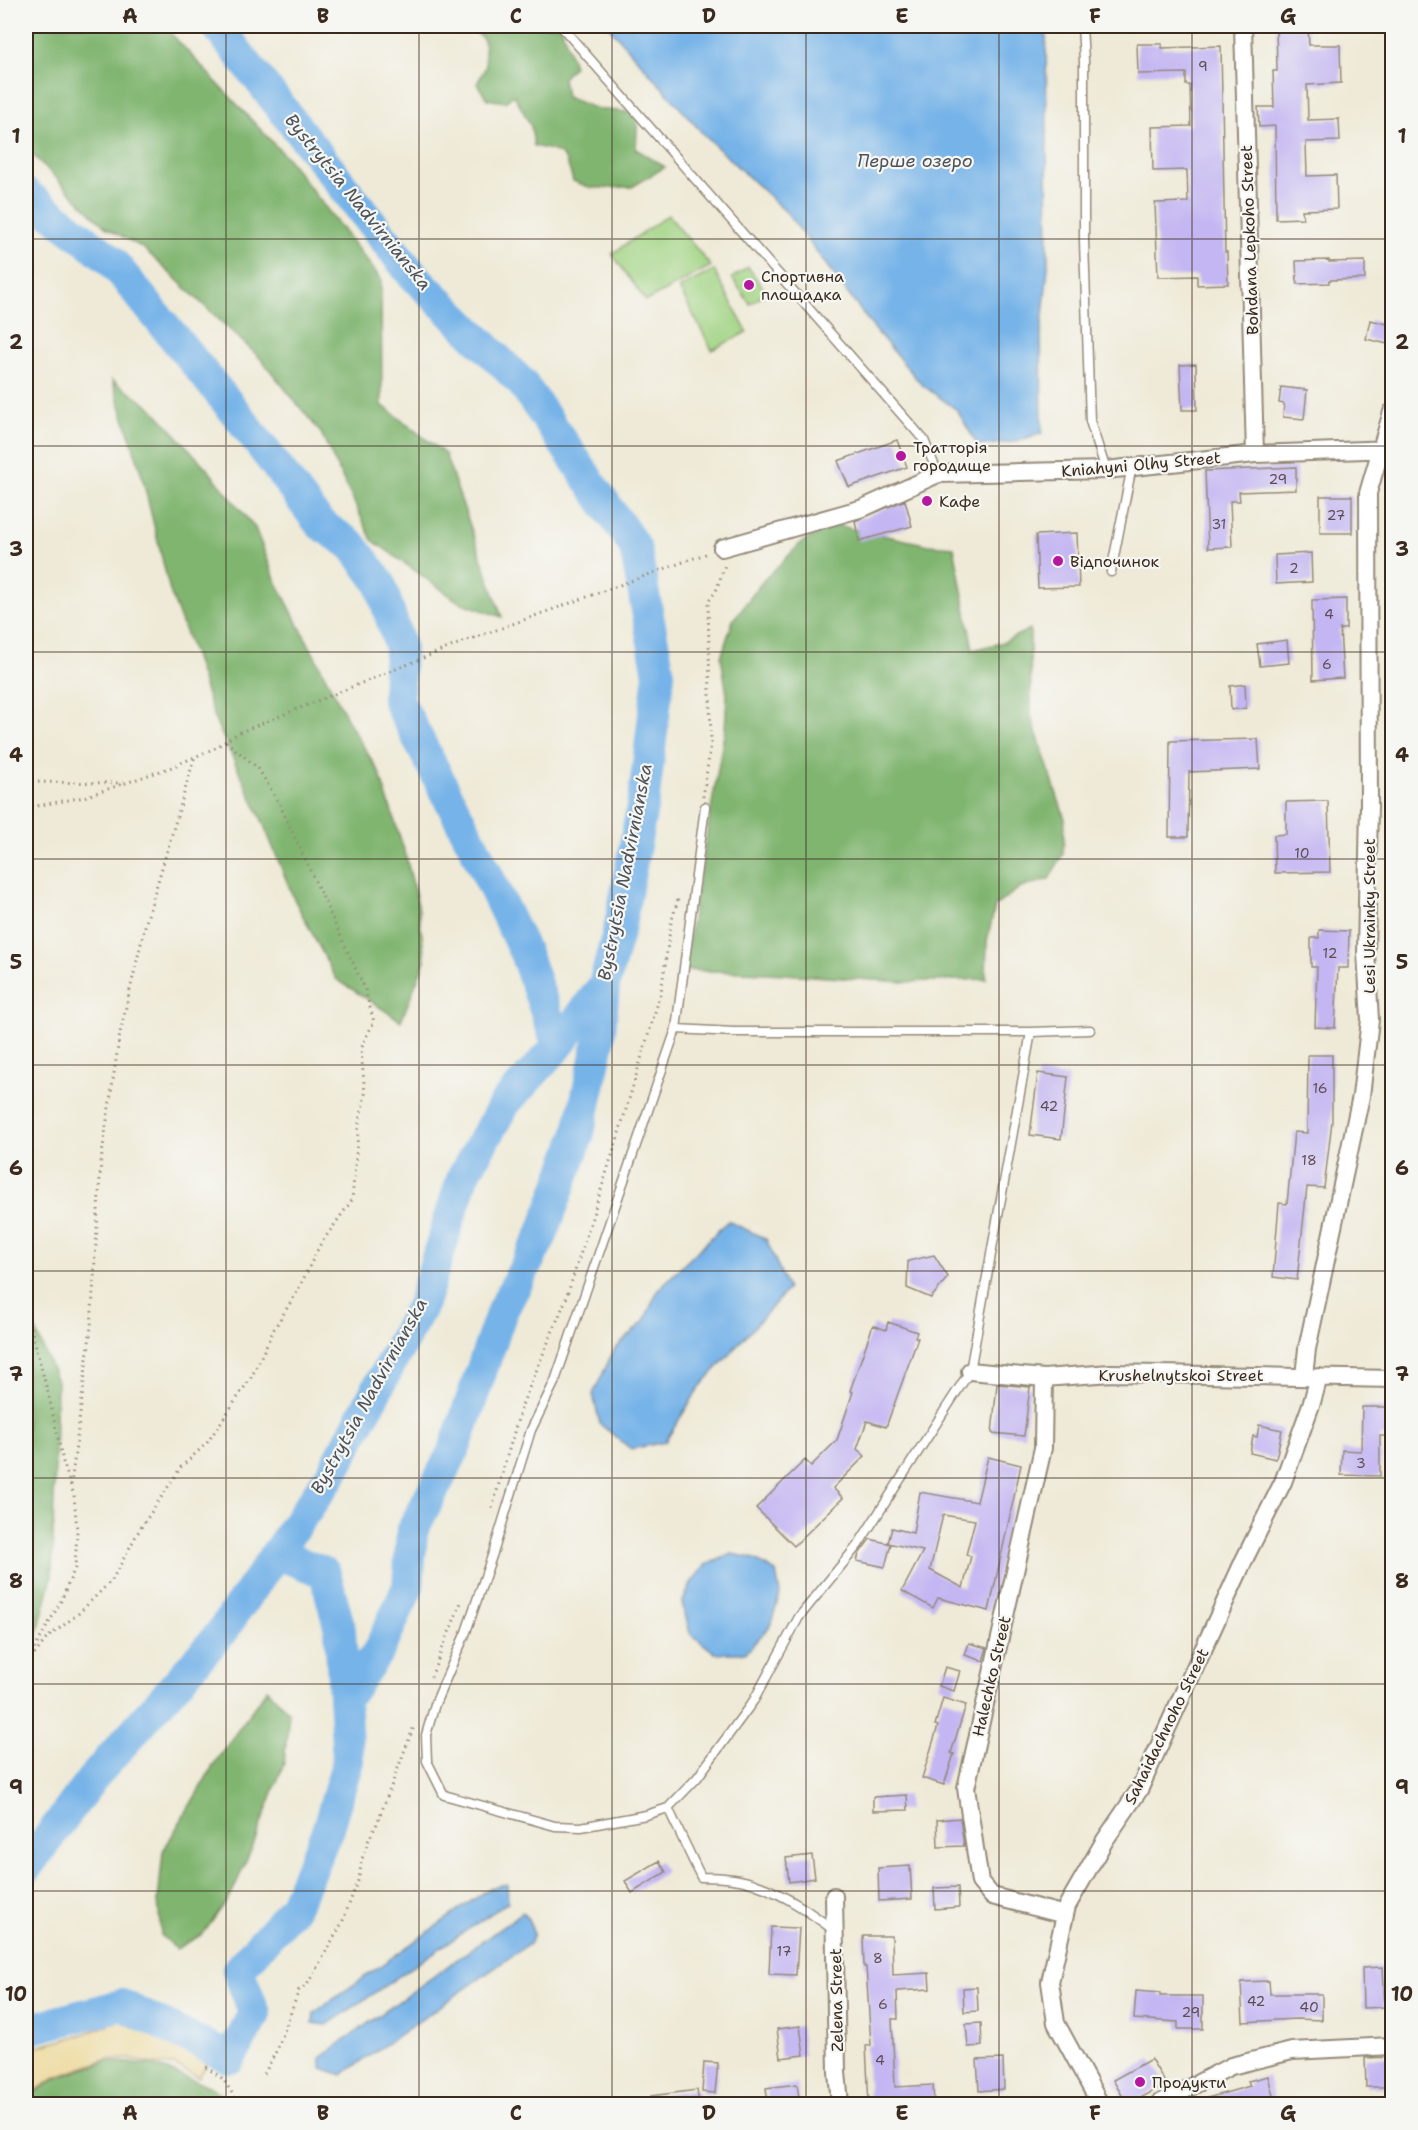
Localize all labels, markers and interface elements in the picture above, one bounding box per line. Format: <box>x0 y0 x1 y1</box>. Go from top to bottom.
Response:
text: A <box>122 3 138 29</box>
text: B <box>317 3 329 29</box>
text: C <box>510 3 522 29</box>
text: D <box>702 3 716 29</box>
text: E <box>895 3 909 29</box>
text: F <box>1089 3 1101 29</box>
text: G <box>1280 3 1296 29</box>
house number: 9 <box>1198 57 1208 75</box>
water label: Bystrytsia Nadvirnianska <box>279 109 437 295</box>
text: 1 <box>11 123 21 149</box>
text: 1 <box>1397 123 1407 149</box>
street label: Bohdana Lepkoho Street <box>1236 145 1263 335</box>
water label: Перше озеро <box>857 149 973 173</box>
place label: Спортивна площадка <box>761 266 844 305</box>
marker: Спортивна площадка <box>742 278 756 292</box>
text: 2 <box>9 329 23 355</box>
text: 2 <box>1395 329 1409 355</box>
place label: Тратторія городище <box>913 437 991 476</box>
street label: Kniahyni Olhy Street <box>1060 447 1222 482</box>
marker: Тратторія городище <box>894 449 908 463</box>
house number: 29 <box>1269 470 1287 488</box>
place label: Кафе <box>939 491 980 512</box>
marker: Кафе <box>920 494 934 508</box>
house number: 27 <box>1327 506 1345 524</box>
house number: 31 <box>1212 515 1226 533</box>
text: 3 <box>9 536 23 562</box>
text: 3 <box>1395 536 1409 562</box>
place label: Відпочинок <box>1070 551 1160 572</box>
marker: Відпочинок <box>1051 554 1065 568</box>
house number: 2 <box>1289 559 1299 577</box>
house number: 4 <box>1324 605 1334 623</box>
house number: 6 <box>1322 655 1332 673</box>
text: 4 <box>9 742 23 768</box>
text: 4 <box>1395 742 1409 768</box>
water label: Bystrytsia Nadvirnianska <box>592 761 658 983</box>
street label: Lesi Ukrainky Street <box>1359 838 1380 994</box>
house number: 10 <box>1294 844 1310 862</box>
house number: 12 <box>1323 944 1337 962</box>
text: 5 <box>10 949 22 975</box>
text: 5 <box>1396 949 1408 975</box>
house number: 16 <box>1312 1079 1328 1097</box>
house number: 42 <box>1040 1097 1058 1115</box>
house number: 18 <box>1301 1151 1317 1169</box>
text: 6 <box>9 1155 23 1181</box>
text: 6 <box>1395 1155 1409 1181</box>
water label: Bystrytsia Nadvirnianska <box>305 1294 433 1498</box>
text: 7 <box>9 1361 23 1387</box>
text: 7 <box>1395 1361 1409 1387</box>
street label: Krushelnytskoi Street <box>1098 1365 1264 1386</box>
house number: 3 <box>1356 1454 1366 1472</box>
text: 8 <box>9 1568 23 1594</box>
text: 8 <box>1395 1568 1409 1594</box>
street label: Halechko Street <box>967 1614 1016 1739</box>
street label: Sahaidachnoho Street <box>1119 1645 1213 1808</box>
text: 9 <box>9 1774 23 1800</box>
text: 9 <box>1395 1774 1409 1800</box>
house number: 17 <box>777 1942 791 1960</box>
street label: Zelena Street <box>825 1948 848 2052</box>
house number: 8 <box>873 1949 883 1967</box>
text: 10 <box>5 1981 27 2007</box>
text: 10 <box>1391 1981 1413 2007</box>
house number: 42 <box>1247 1992 1265 2010</box>
house number: 6 <box>878 1995 888 2013</box>
house number: 40 <box>1299 1998 1319 2016</box>
house number: 29 <box>1182 2003 1200 2021</box>
house number: 4 <box>875 2051 885 2069</box>
place label: Продукти <box>1152 2072 1227 2093</box>
marker: Продукти <box>1133 2075 1147 2089</box>
text: A <box>122 2100 138 2126</box>
text: B <box>317 2100 329 2126</box>
text: C <box>510 2100 522 2126</box>
text: D <box>702 2100 716 2126</box>
text: E <box>895 2100 909 2126</box>
text: F <box>1089 2100 1101 2126</box>
text: G <box>1280 2100 1296 2126</box>

